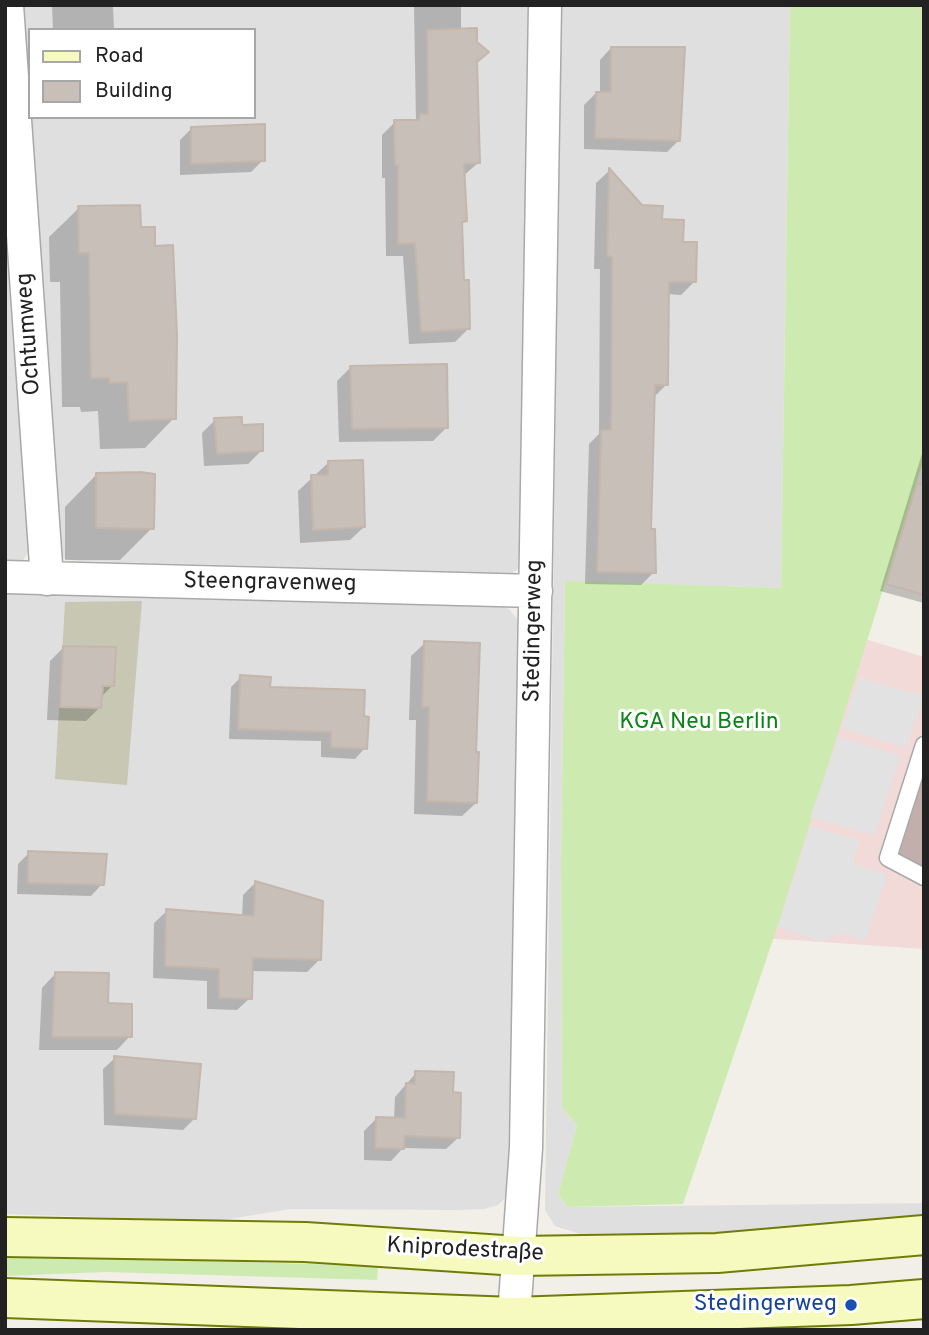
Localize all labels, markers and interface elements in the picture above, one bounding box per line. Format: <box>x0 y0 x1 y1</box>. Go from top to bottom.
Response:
legend <box>28 28 256 119</box>
text: Road <box>95 43 144 70</box>
text: Building <box>95 78 173 105</box>
street label: Ochtumweg <box>12 272 48 396</box>
street label: Stedingerweg <box>520 559 550 703</box>
street label: Steengravenweg <box>183 569 357 599</box>
park label: KGA Neu Berlin <box>619 709 779 737</box>
street label: Kniprodestraße <box>386 1233 544 1269</box>
place label: Stedingerweg <box>694 1291 837 1319</box>
marker: Stedingerweg <box>843 1297 859 1313</box>

